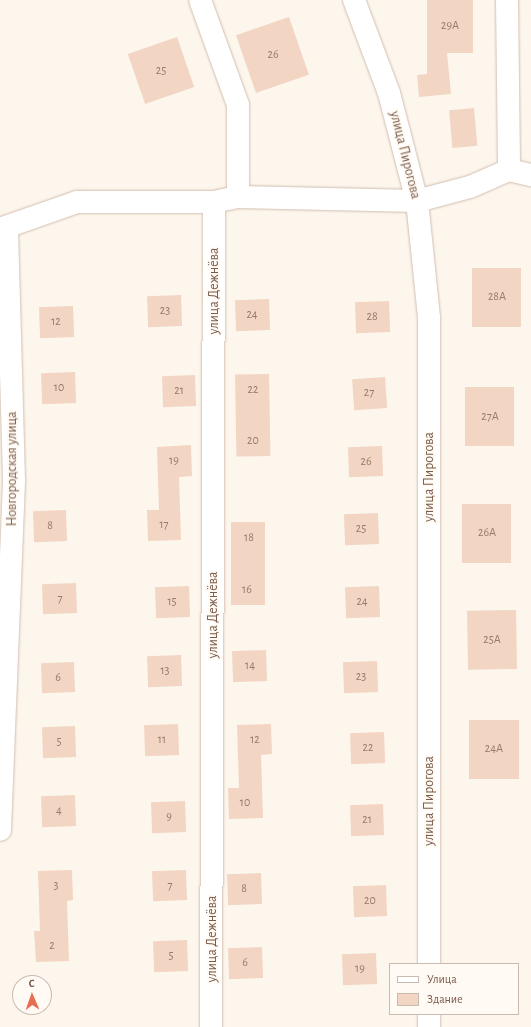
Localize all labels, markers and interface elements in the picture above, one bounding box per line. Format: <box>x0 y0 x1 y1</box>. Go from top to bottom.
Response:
house number: 29А <box>441 19 459 33</box>
house number: 26 <box>267 48 279 62</box>
house number: 25 <box>156 64 166 78</box>
street label: улица Пирогова <box>386 109 424 201</box>
street label: улица Дежнёва <box>206 248 222 334</box>
house number: 28А <box>488 290 506 304</box>
house number: 23 <box>160 304 170 318</box>
house number: 24 <box>246 308 258 322</box>
house number: 28 <box>366 310 378 324</box>
house number: 12 <box>51 315 61 329</box>
house number: 10 <box>54 381 64 395</box>
house number: 22 <box>248 383 258 397</box>
house number: 21 <box>174 384 184 398</box>
house number: 27 <box>364 386 374 400</box>
house number: 27А <box>481 410 499 424</box>
street label: Новгородская улица <box>4 412 20 526</box>
street label: улица Пирогова <box>421 432 437 522</box>
house number: 20 <box>247 434 259 448</box>
house number: 19 <box>169 454 179 468</box>
house number: 26 <box>360 455 372 469</box>
house number: 17 <box>159 518 169 532</box>
house number: 8 <box>47 519 53 533</box>
house number: 25 <box>356 522 366 536</box>
house number: 26А <box>478 526 496 540</box>
house number: 18 <box>244 531 254 545</box>
street label: улица Дежнёва <box>205 572 221 658</box>
house number: 16 <box>242 583 252 597</box>
house number: 7 <box>57 592 63 606</box>
house number: 15 <box>167 595 177 609</box>
house number: 24 <box>356 595 368 609</box>
house number: 25А <box>483 633 501 647</box>
house number: 14 <box>245 659 255 673</box>
house number: 13 <box>160 664 170 678</box>
house number: 23 <box>356 670 366 684</box>
house number: 6 <box>55 671 61 685</box>
house number: 11 <box>158 733 166 747</box>
house number: 12 <box>250 733 260 747</box>
house number: 5 <box>56 735 62 749</box>
house number: 22 <box>363 741 373 755</box>
house number: 24А <box>485 742 503 756</box>
street label: улица Пирогова <box>421 756 437 846</box>
house number: 10 <box>240 796 250 810</box>
house number: 4 <box>56 804 62 818</box>
house number: 9 <box>166 810 172 824</box>
house number: 21 <box>362 813 372 827</box>
house number: 3 <box>54 879 58 893</box>
house number: 7 <box>167 879 173 893</box>
house number: 8 <box>241 882 247 896</box>
house number: 20 <box>364 894 376 908</box>
street label: улица Дежнёва <box>204 896 220 982</box>
house number: 2 <box>49 939 55 953</box>
house number: 5 <box>168 949 174 963</box>
house number: 6 <box>242 956 248 970</box>
house number: 19 <box>355 962 365 976</box>
legend <box>389 963 519 1015</box>
text: Улица <box>427 973 457 985</box>
north arrow <box>12 975 52 1015</box>
text: С <box>28 978 35 989</box>
text: Здание <box>427 993 463 1005</box>

